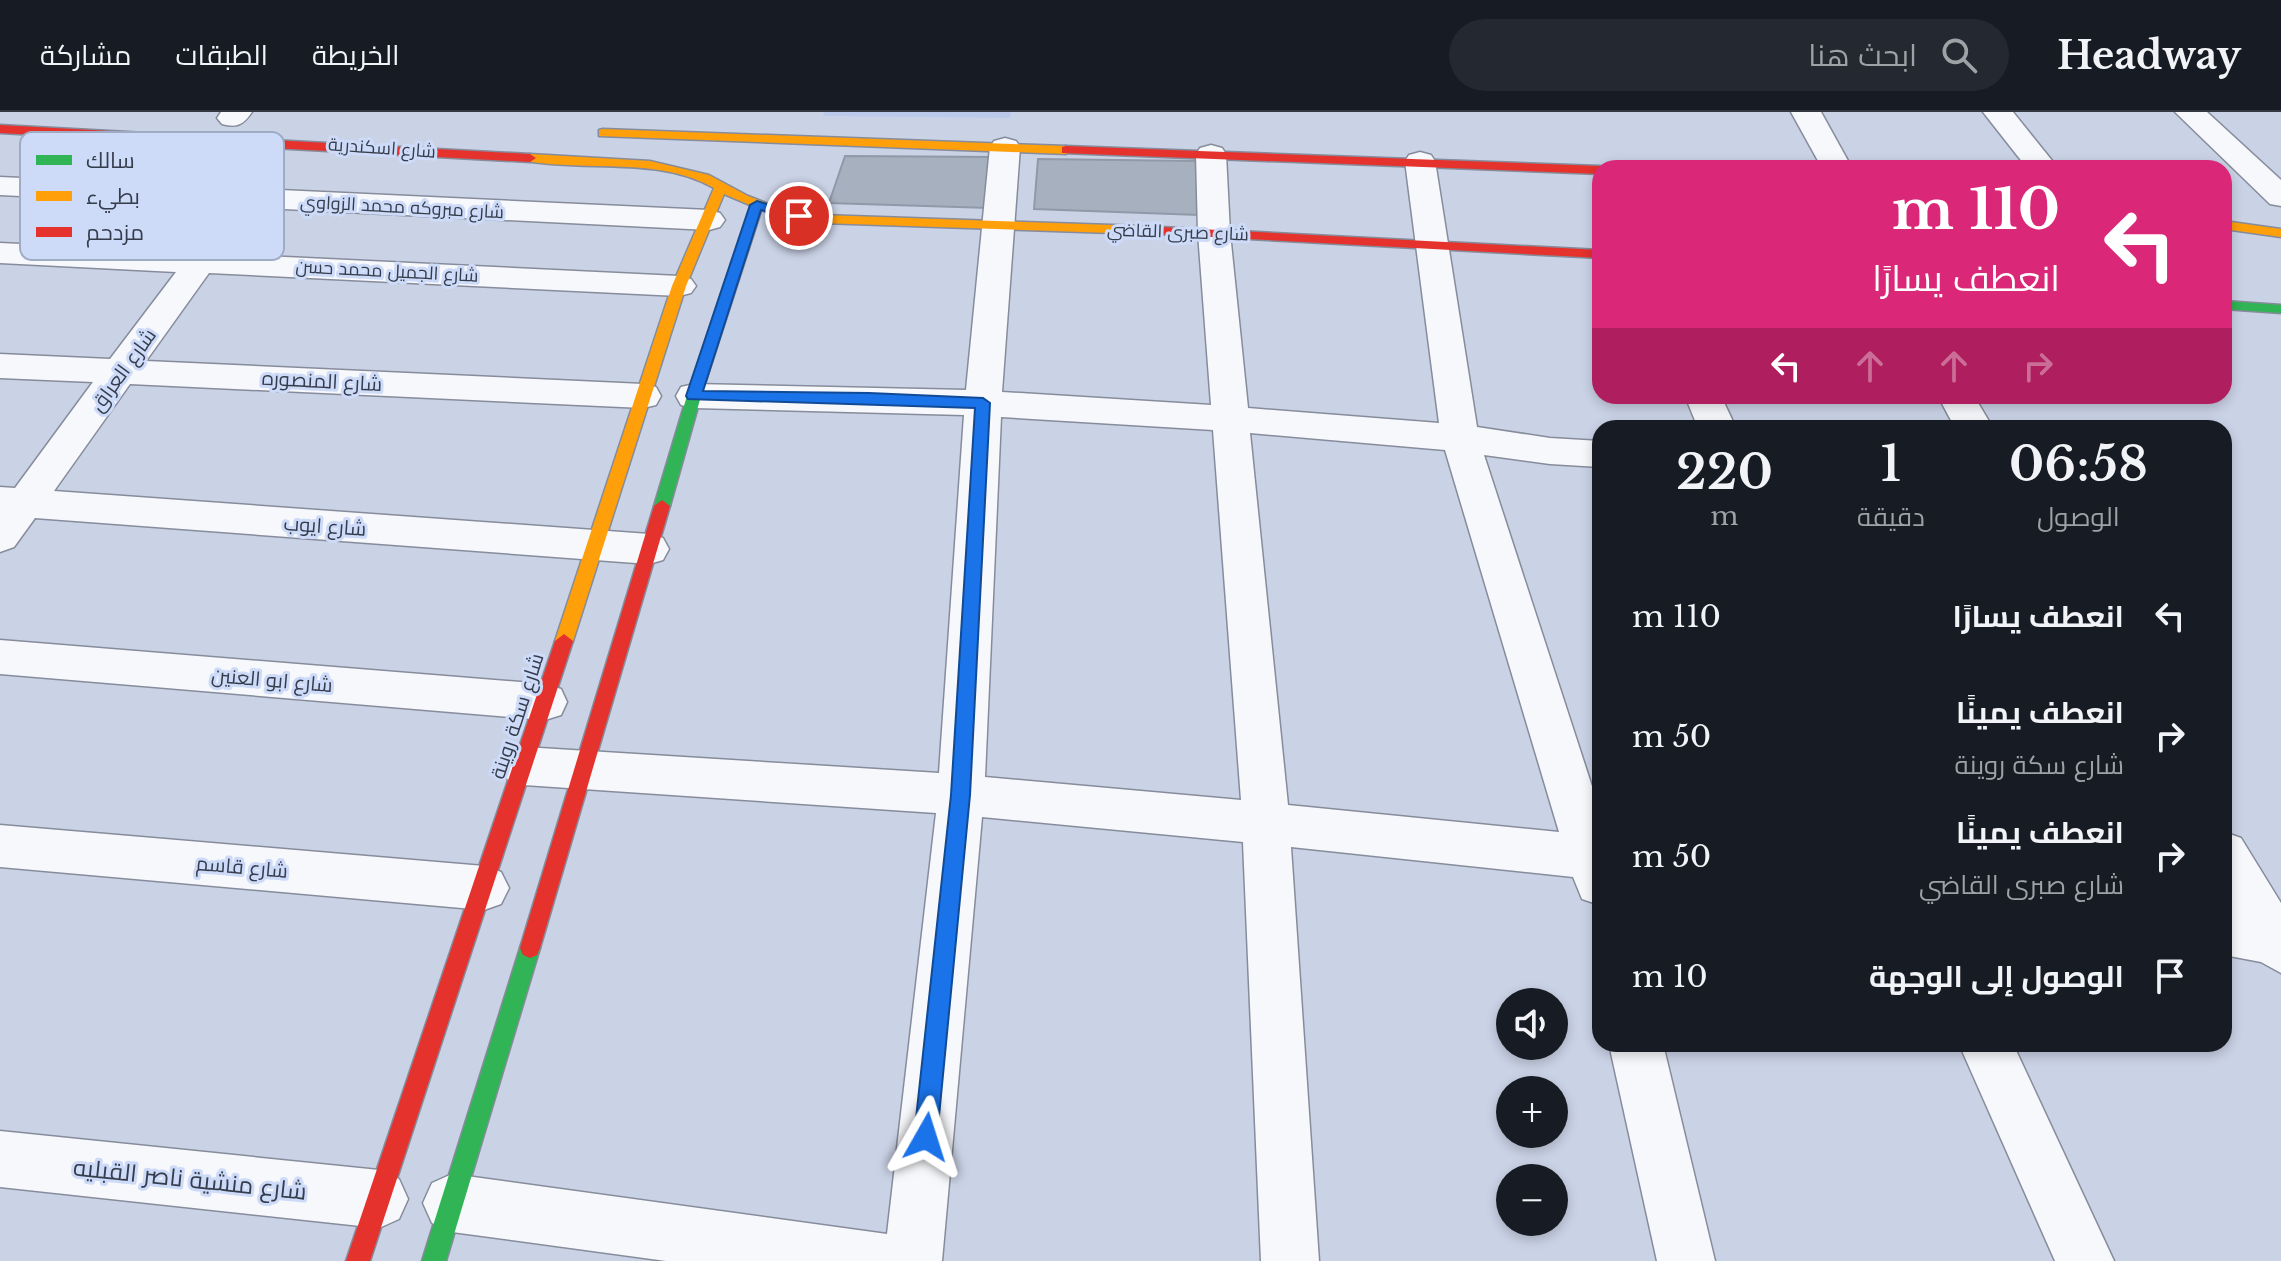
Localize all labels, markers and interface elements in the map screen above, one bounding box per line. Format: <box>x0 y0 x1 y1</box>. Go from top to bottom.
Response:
search box <box>1449 19 2009 91</box>
text: Headway <box>2057 32 2241 79</box>
icon: search <box>1937 33 1981 77</box>
text: ابحث هنا <box>1808 37 1917 74</box>
text: مشاركة <box>40 38 131 73</box>
text: الطبقات <box>175 38 268 73</box>
text: الخريطة <box>312 38 399 73</box>
legend <box>20 132 284 260</box>
street label: شارع اسكندرية <box>327 133 437 164</box>
text: سالك <box>86 147 135 174</box>
text: 110 m <box>1892 175 2060 244</box>
pin <box>765 182 833 250</box>
text: بطيء <box>86 183 140 213</box>
street label: شارع مبروكه محمد الزواوي <box>299 191 504 226</box>
icon: left <box>2088 192 2192 296</box>
icon: arrive <box>777 194 821 238</box>
text: مزدحم <box>86 219 144 248</box>
street label: شارع صبرى القاضي <box>1107 219 1249 247</box>
street label: شارع الجميل محمد حسن <box>295 255 479 288</box>
text: انعطف يسارًا <box>1872 256 2060 301</box>
street label: شارع العراق <box>85 324 163 417</box>
icon: left <box>1764 344 1808 388</box>
icon: ahead <box>1848 344 1892 388</box>
icon: ahead <box>1932 344 1976 388</box>
icon: right <box>2016 344 2060 388</box>
street label: شارع المنصوره <box>261 366 383 398</box>
text: 1 <box>1880 434 1901 494</box>
text: 06:58 <box>2009 434 2148 494</box>
text: 220 <box>1676 442 1773 502</box>
text: m <box>1711 500 1738 532</box>
text: دقيقة <box>1857 501 1925 533</box>
text: الوصول <box>2037 501 2120 533</box>
street label: شارع ايوب <box>283 511 367 543</box>
icon: left <box>2148 594 2192 638</box>
text: 110 m <box>1632 598 1721 635</box>
text: انعطف يسارًا <box>1952 598 2124 635</box>
street label: شارع سكة روينة <box>485 650 550 782</box>
street label: شارع ابو العنين <box>210 663 334 699</box>
text: انعطف يمينًا <box>1956 694 2124 731</box>
icon: right <box>2148 714 2192 758</box>
text: 50 m <box>1632 718 1711 755</box>
text: شارع سكة روينة <box>1954 749 2124 781</box>
text: انعطف يمينًا <box>1956 814 2124 851</box>
icon: right <box>2148 834 2192 878</box>
text: 50 m <box>1632 838 1711 875</box>
street label: شارع قاسم <box>195 851 289 885</box>
text: شارع صبرى القاضي <box>1919 869 2124 901</box>
icon: arrive <box>2148 954 2192 998</box>
text: 10 m <box>1632 958 1708 995</box>
text: الوصول إلى الوجهة <box>1869 958 2124 995</box>
map controls <box>1496 988 1568 1236</box>
button: sound <box>1496 988 1568 1060</box>
button: + <box>1496 1076 1568 1148</box>
position arrow <box>884 1095 968 1179</box>
street label: شارع منشية ناصر القبليه <box>72 1152 308 1208</box>
button: − <box>1496 1164 1568 1236</box>

